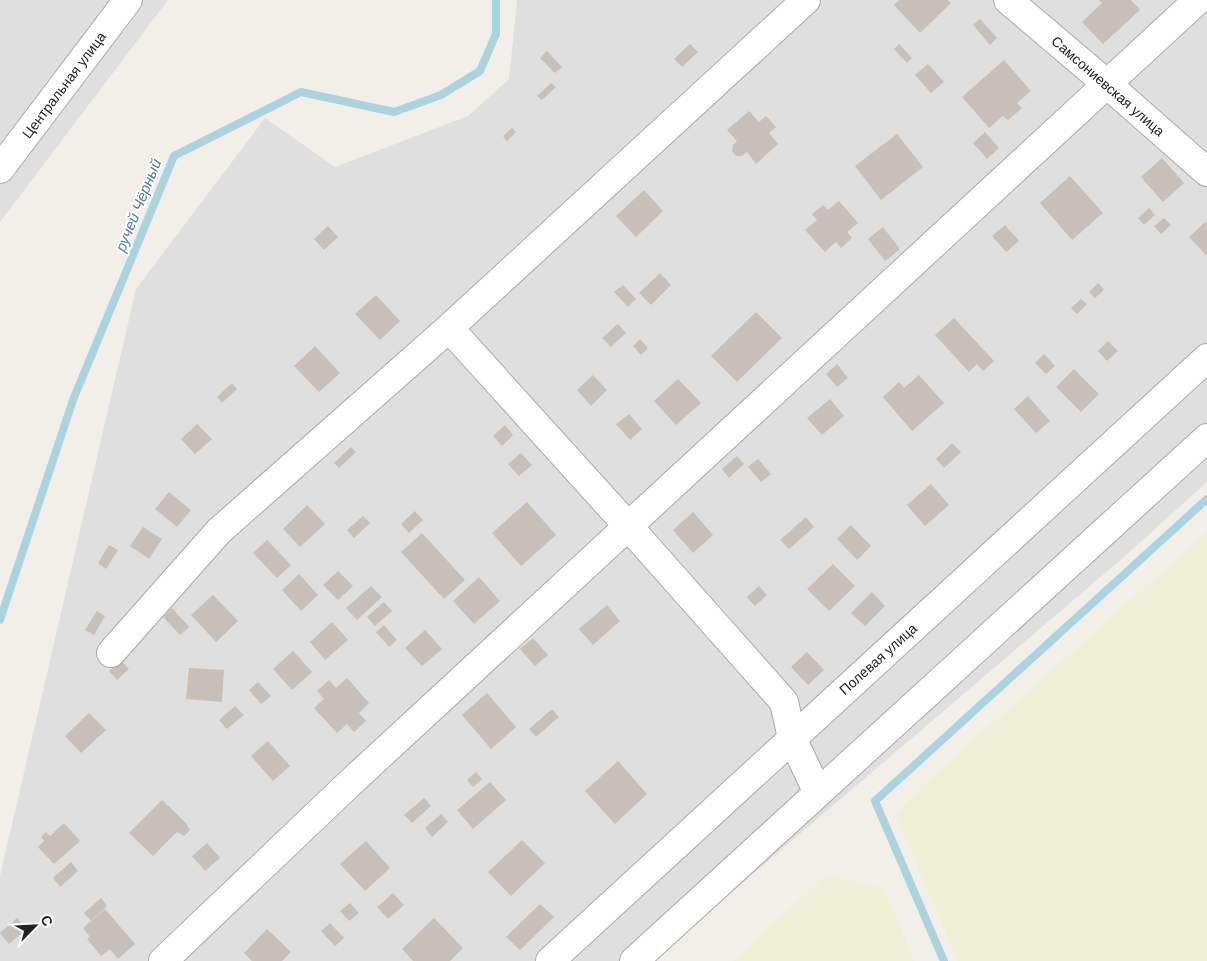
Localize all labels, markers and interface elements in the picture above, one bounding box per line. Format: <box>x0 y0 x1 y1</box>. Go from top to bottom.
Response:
street label: Центральная улица <box>19 29 109 141</box>
street label: Самсониевская улица <box>1048 33 1168 140</box>
water label: ручей Чёрный <box>111 156 165 255</box>
street label: Полевая улица <box>836 620 920 698</box>
north arrow <box>10 901 60 951</box>
text: С <box>38 913 56 929</box>

